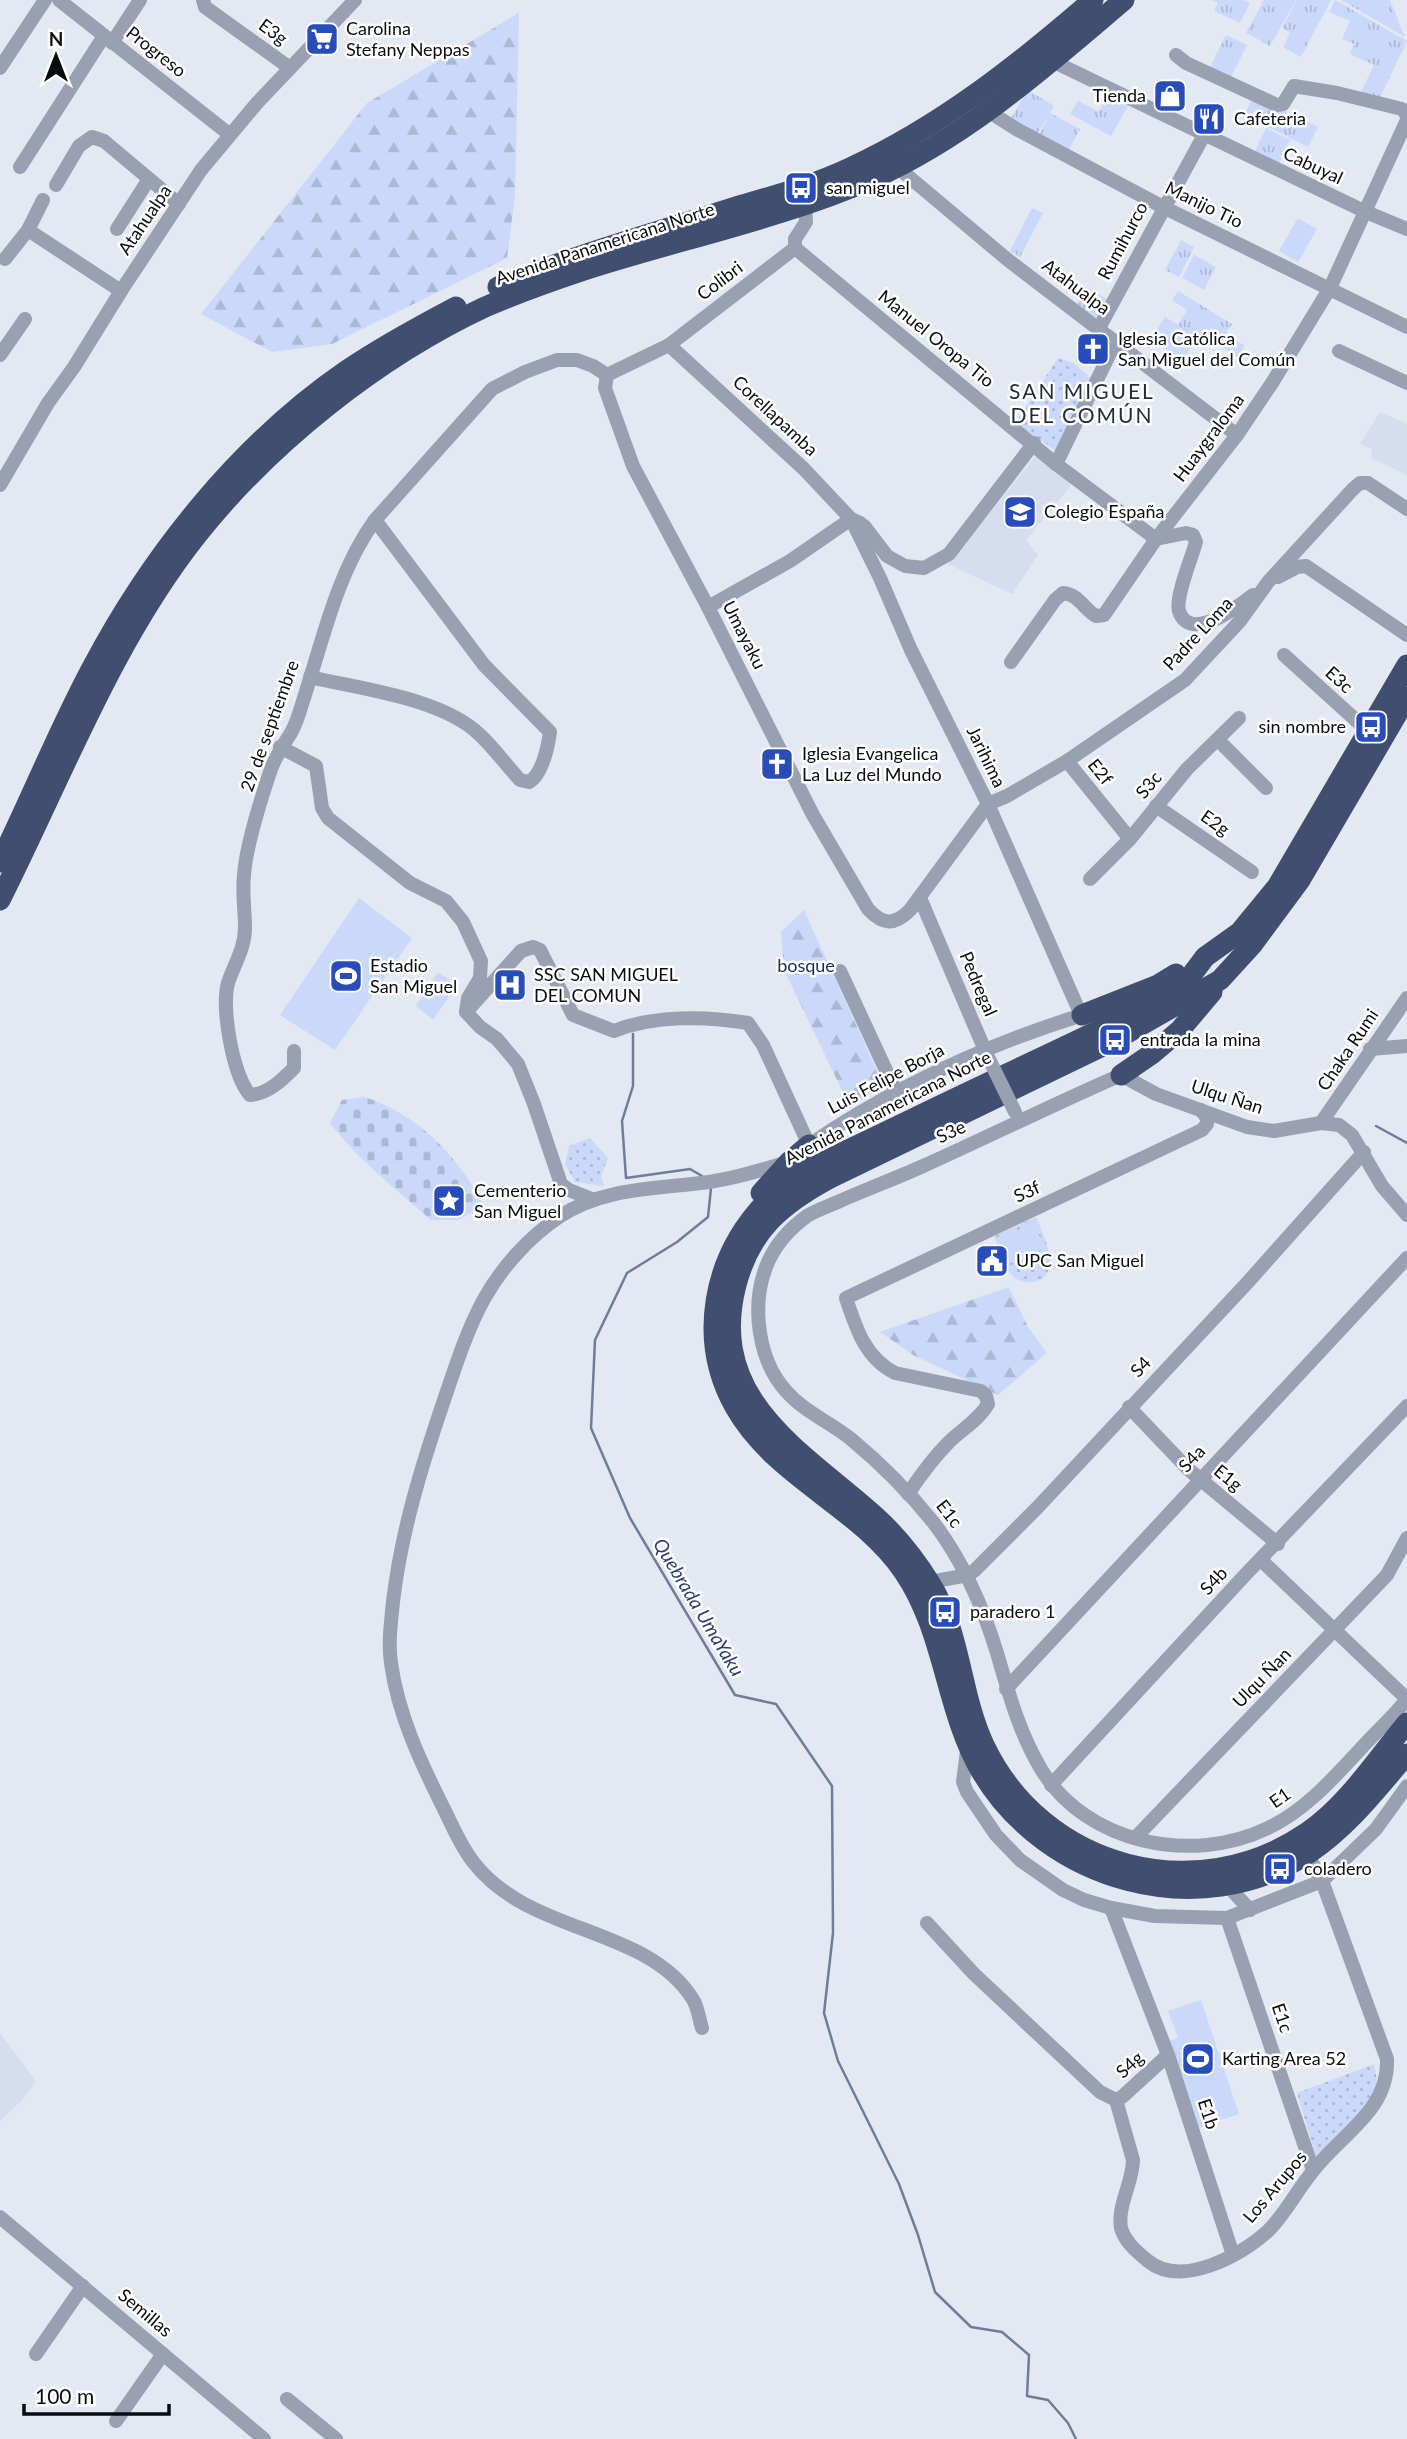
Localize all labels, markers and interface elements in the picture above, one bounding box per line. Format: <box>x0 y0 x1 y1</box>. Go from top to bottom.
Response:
street label: E3g <box>255 13 292 49</box>
place label: Carolina Stefany Neppas <box>346 17 470 60</box>
supermarket icon: Carolina Stefany Neppas <box>303 20 341 58</box>
north arrow <box>21 21 91 91</box>
street label: Progreso <box>122 21 191 81</box>
text: N <box>49 27 63 50</box>
shop icon: Tienda <box>1151 77 1189 115</box>
place label: Tienda <box>1093 84 1146 106</box>
restaurant icon: Cafeteria <box>1190 100 1228 138</box>
place label: Cafeteria <box>1234 107 1306 129</box>
street label: Cabuyal <box>1280 142 1347 188</box>
bus stop icon: san miguel <box>782 169 820 207</box>
place label: san miguel <box>826 176 910 198</box>
street label: Manijo Tio <box>1162 176 1247 232</box>
street label: Atahualpa <box>113 180 175 258</box>
street label: Avenida Panamericana Norte <box>492 197 717 289</box>
street label: Rumihurco <box>1092 198 1152 283</box>
street label: Atahualpa <box>1038 254 1115 319</box>
street label: Colibri <box>692 256 747 305</box>
street label: Manuel Oropa Tio <box>874 285 999 392</box>
place label: Iglesia Católica San Miguel del Común <box>1118 327 1295 370</box>
church icon: Iglesia Católica San Miguel del Común <box>1074 330 1112 368</box>
street label: Corellapamba <box>729 370 823 460</box>
district label: SAN MIGUEL DEL COMÚN <box>1009 378 1155 427</box>
street label: Huaygraloma <box>1168 389 1248 486</box>
school or university icon: Colegio España <box>1001 493 1039 531</box>
place label: Colegio España <box>1044 500 1164 522</box>
street label: Padre Loma <box>1158 592 1237 675</box>
street label: Umayaku <box>718 597 771 672</box>
street label: 29 de septiembre <box>235 657 303 794</box>
street label: E3c <box>1321 661 1358 698</box>
bus stop icon: sin nombre <box>1352 708 1390 746</box>
place label: sin nombre <box>1258 715 1346 737</box>
street label: Jarihima <box>963 722 1011 791</box>
place label: Iglesia Evangelica La Luz del Mundo <box>802 742 942 785</box>
church icon: Iglesia Evangelica La Luz del Mundo <box>758 745 796 783</box>
street label: E2f <box>1084 754 1118 789</box>
street label: S3c <box>1131 766 1166 802</box>
street label: E2g <box>1197 805 1234 840</box>
street label: Pedregal <box>955 948 1002 1019</box>
place label: Estadio San Miguel <box>370 954 457 997</box>
park label: bosque <box>777 954 835 976</box>
sports icon: Estadio San Miguel <box>327 957 365 995</box>
place label: SSC SAN MIGUEL DEL COMUN <box>534 963 678 1006</box>
hospital icon: SSC SAN MIGUEL DEL COMUN <box>491 966 529 1004</box>
street label: Chaka Rumi <box>1312 1004 1383 1094</box>
bus stop icon: entrada la mina <box>1096 1021 1134 1059</box>
place label: entrada la mina <box>1140 1028 1261 1050</box>
street label: Luis Felipe Borja <box>824 1038 948 1118</box>
street label: Avenida Panamericana Norte <box>781 1045 995 1169</box>
street label: Ulqu Ñan <box>1188 1074 1266 1118</box>
street label: S3e <box>932 1115 969 1147</box>
street label: S3f <box>1010 1175 1044 1207</box>
place label: Cementerio San Miguel <box>474 1179 567 1222</box>
place icon: Cementerio San Miguel <box>430 1182 468 1220</box>
public building icon: UPC San Miguel <box>973 1242 1011 1280</box>
place label: UPC San Miguel <box>1016 1249 1144 1271</box>
street label: S4 <box>1125 1351 1155 1381</box>
street label: S4a <box>1173 1440 1209 1476</box>
street label: E1g <box>1210 1459 1247 1495</box>
street label: E1c <box>932 1495 968 1532</box>
water label: Quebrada UmaYaku <box>649 1534 750 1680</box>
street label: S4b <box>1195 1562 1232 1599</box>
bus stop icon: paradero 1 <box>926 1593 964 1631</box>
place label: paradero 1 <box>970 1600 1055 1622</box>
street label: Ulqu Ñan <box>1227 1643 1295 1712</box>
street label: E1 <box>1265 1782 1294 1812</box>
bus stop icon: coladero <box>1261 1850 1299 1888</box>
place label: coladero <box>1304 1857 1372 1879</box>
street label: E1c <box>1268 2000 1298 2036</box>
sports icon: Karting Area 52 <box>1179 2040 1217 2078</box>
street label: S4g <box>1111 2046 1148 2082</box>
place label: Karting Area 52 <box>1222 2047 1346 2069</box>
street label: E1b <box>1194 2096 1224 2132</box>
street label: Los Arupos <box>1238 2146 1311 2227</box>
street label: Semillas <box>114 2283 177 2341</box>
scale bar <box>24 2372 170 2416</box>
text: 100 m <box>35 2383 94 2408</box>

